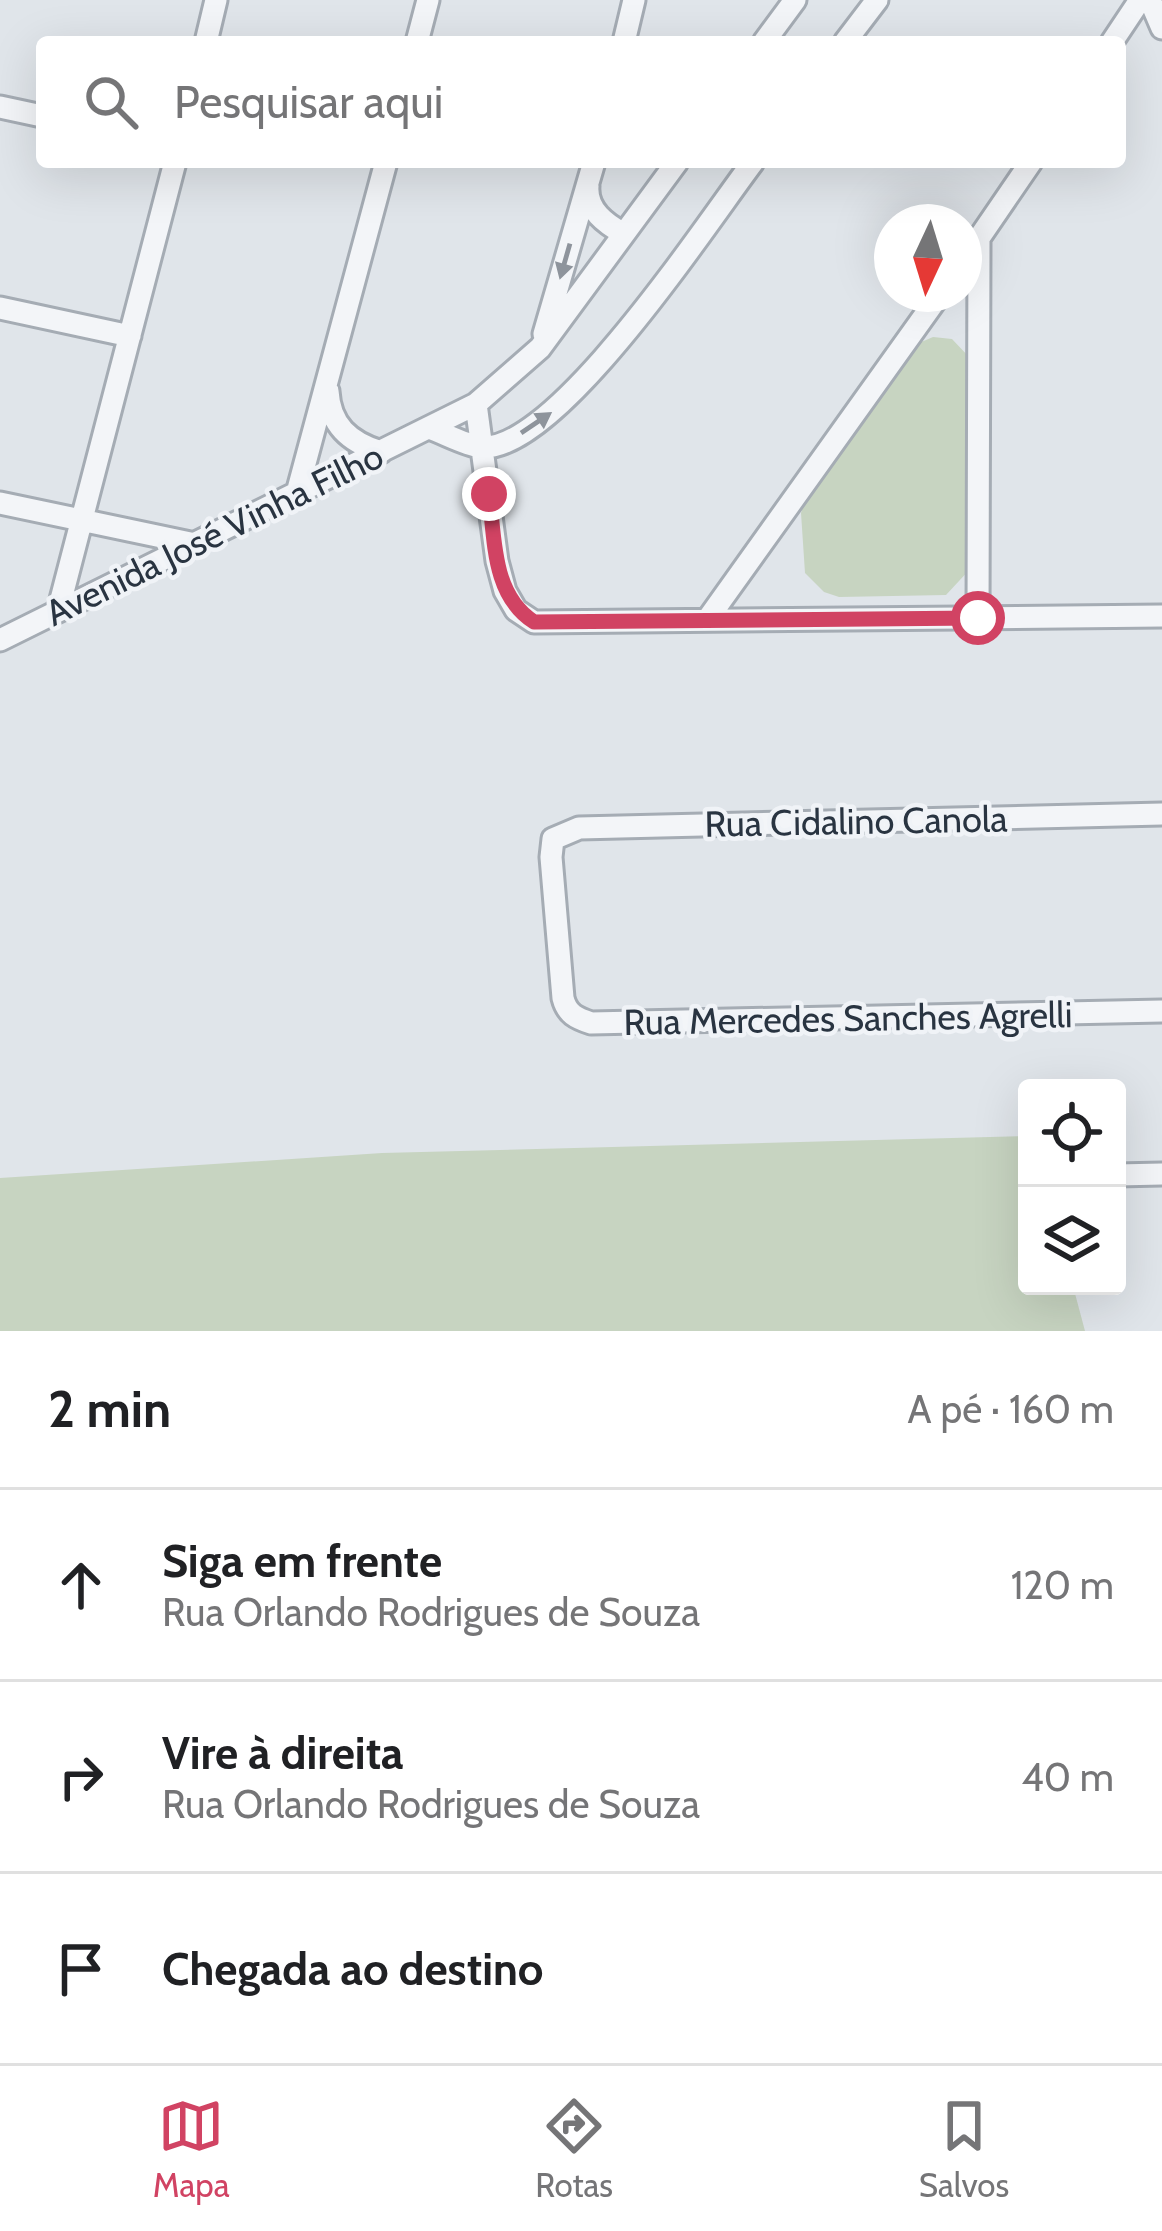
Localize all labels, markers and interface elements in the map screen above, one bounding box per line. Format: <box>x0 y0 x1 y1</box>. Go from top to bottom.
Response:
search box <box>36 36 1126 168</box>
icon: search <box>78 69 144 135</box>
text: Pesquisar aqui <box>174 75 443 129</box>
north arrow <box>874 204 982 312</box>
one-way arrow <box>555 243 574 280</box>
one-way arrow <box>520 413 552 436</box>
street label: Avenida José Vinha Filho <box>38 433 390 635</box>
route end <box>462 467 516 521</box>
route start <box>951 591 1005 645</box>
street label: Rua Cidalino Canola <box>704 796 1008 846</box>
street label: Rua Mercedes Sanches Agrelli <box>623 992 1073 1044</box>
map controls <box>1018 1079 1126 1295</box>
button: locate <box>1018 1079 1126 1187</box>
button: layers <box>1018 1187 1126 1295</box>
text: 2 min <box>48 1378 171 1440</box>
text: A pé · 160 m <box>908 1385 1114 1433</box>
text: Siga em frente <box>162 1534 442 1588</box>
icon: ahead <box>48 1552 114 1618</box>
text: 120 m <box>1011 1561 1114 1609</box>
text: Rua Orlando Rodrigues de Souza <box>162 1588 700 1636</box>
text: Vire à direita <box>162 1726 404 1780</box>
icon: right <box>48 1744 114 1810</box>
text: 40 m <box>1021 1753 1114 1801</box>
text: Rua Orlando Rodrigues de Souza <box>162 1780 700 1828</box>
icon: arrive <box>48 1936 114 2002</box>
text: Chegada ao destino <box>162 1942 543 1996</box>
tab: Mapa <box>153 2093 230 2205</box>
tab: Rotas <box>535 2093 613 2205</box>
tab: Salvos <box>919 2093 1009 2205</box>

